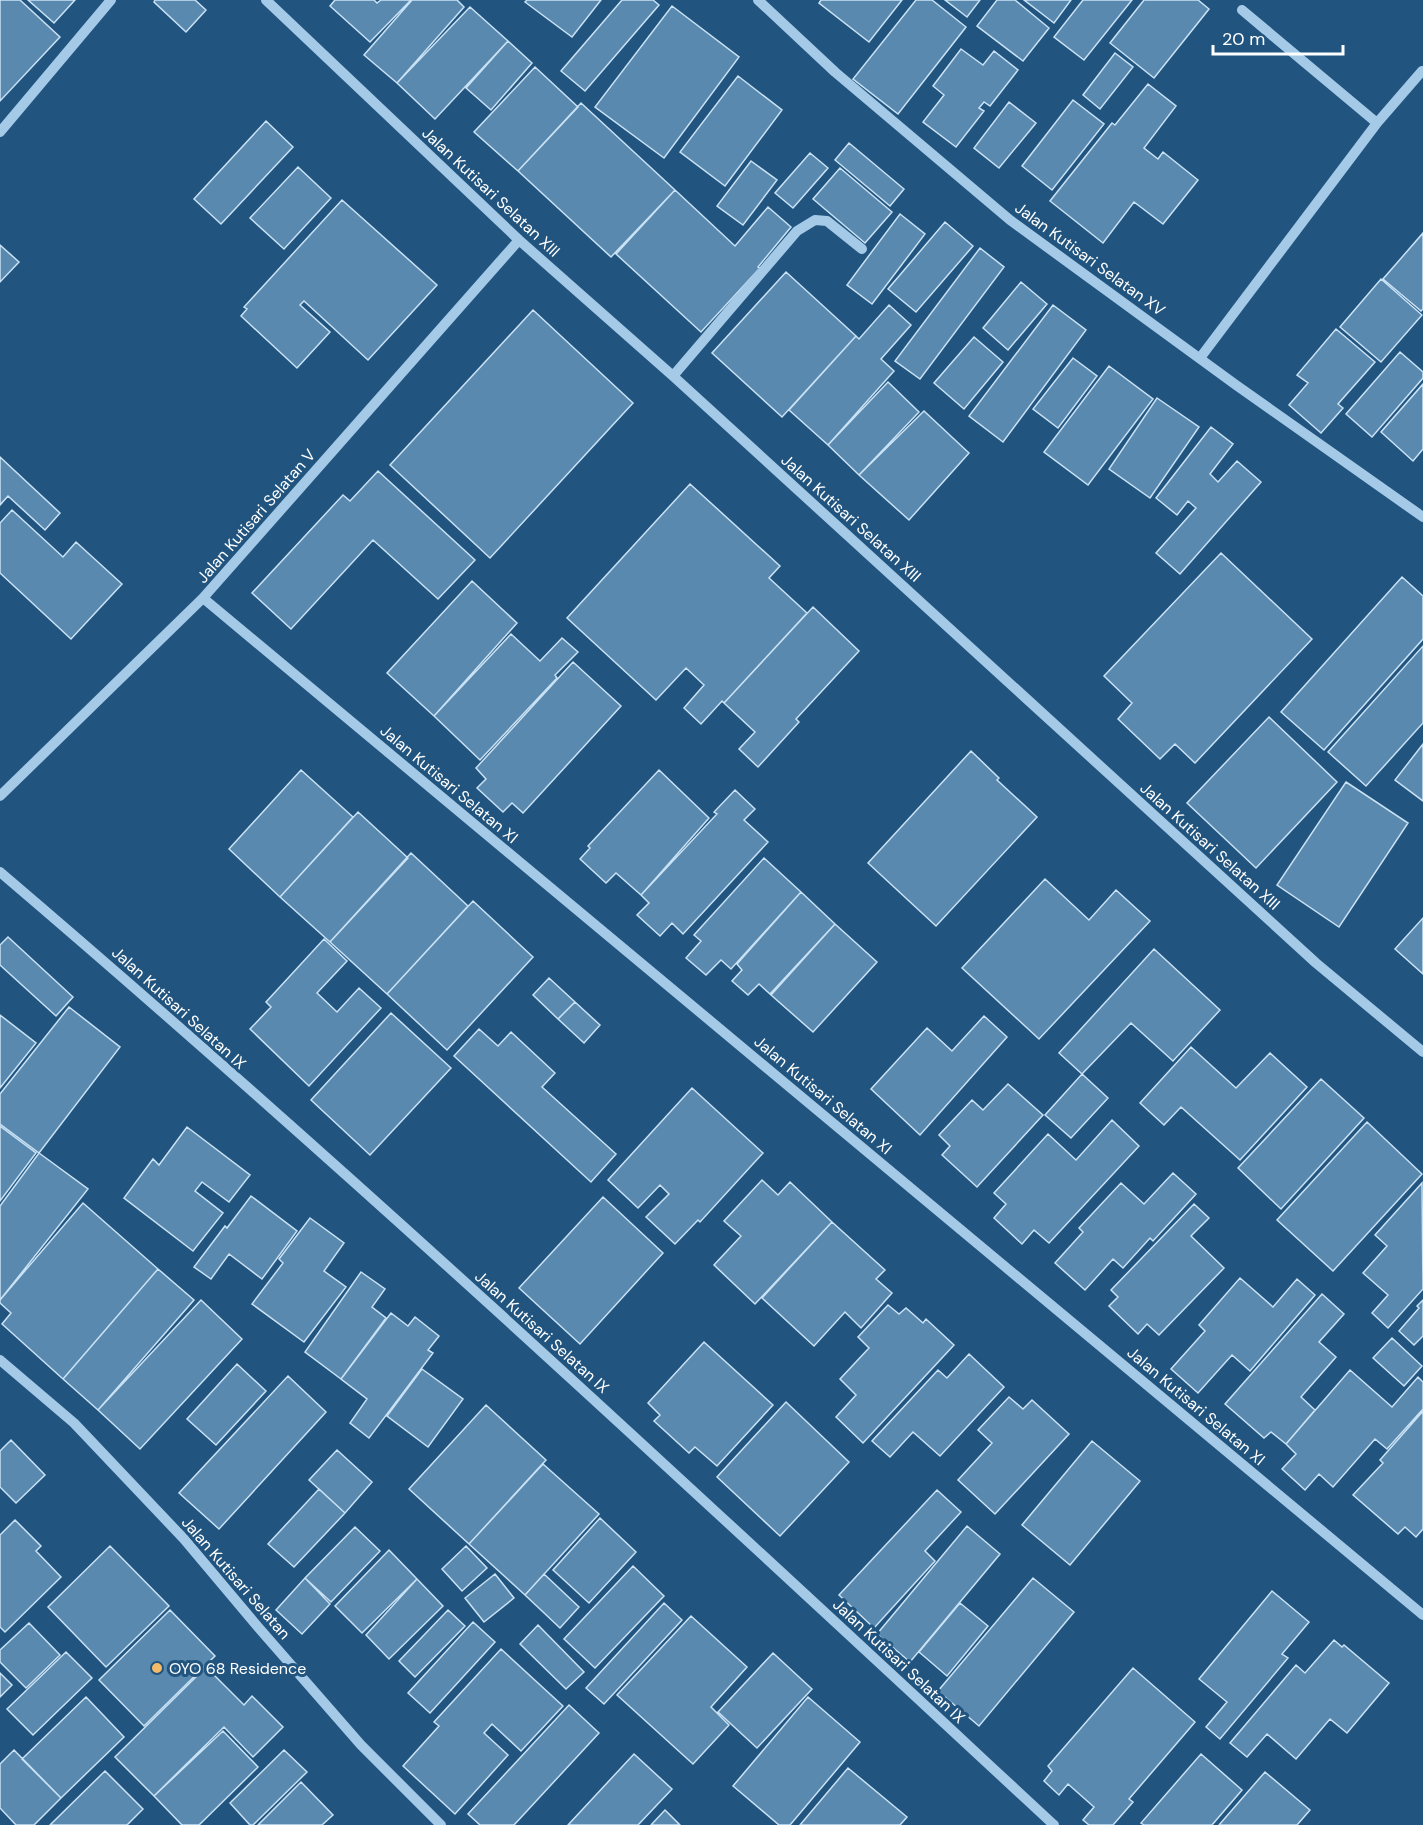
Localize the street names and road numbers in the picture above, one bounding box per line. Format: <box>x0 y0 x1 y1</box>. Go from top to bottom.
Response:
street label: Jalan Kutisari Selatan XIII <box>418 123 564 261</box>
street label: Jalan Kutisari Selatan XV <box>1011 197 1170 321</box>
street label: Jalan Kutisari Selatan V <box>192 444 320 587</box>
street label: Jalan Kutisari Selatan XIII <box>777 450 925 586</box>
street label: Jalan Kutisari Selatan XI <box>376 720 522 848</box>
street label: Jalan Kutisari Selatan XIII <box>1136 778 1284 914</box>
street label: Jalan Kutisari Selatan IX <box>107 942 251 1074</box>
street label: Jalan Kutisari Selatan XI <box>750 1031 896 1159</box>
street label: Jalan Kutisari Selatan IX <box>470 1266 614 1398</box>
street label: Jalan Kutisari Selatan XI <box>1123 1342 1269 1470</box>
street label: Jalan Kutisari Selatan <box>177 1512 295 1644</box>
street label: Jalan Kutisari Selatan IX <box>828 1594 970 1728</box>

